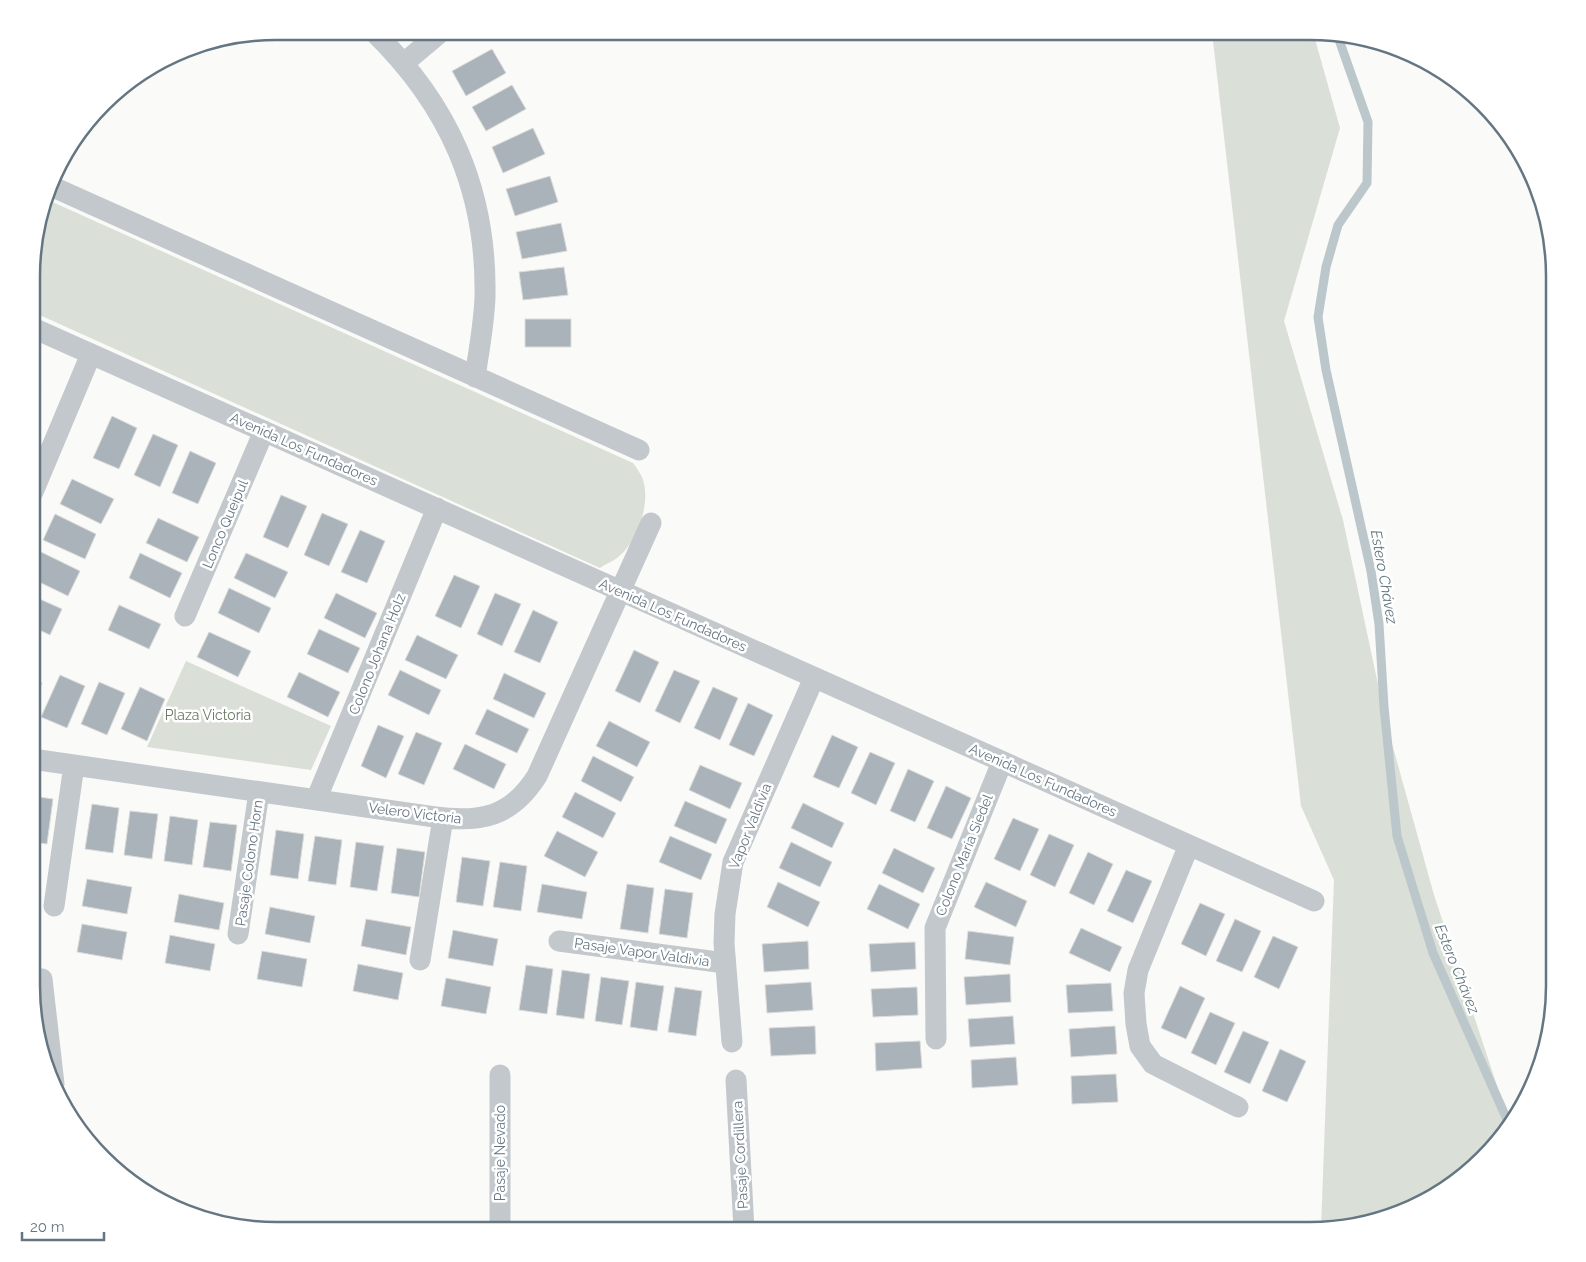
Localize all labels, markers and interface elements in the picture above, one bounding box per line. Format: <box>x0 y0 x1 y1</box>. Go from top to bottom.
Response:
street label: Avenida Los Fundadores <box>228 409 380 489</box>
street label: Lonco Queipul <box>199 477 251 571</box>
water label: Estero Chávez <box>1367 529 1401 626</box>
street label: Avenida Los Fundadores <box>597 575 749 655</box>
street label: Colono Johana Holz <box>345 591 409 717</box>
park label: Plaza Victoria <box>165 707 251 723</box>
street label: Avenida Los Fundadores <box>967 740 1119 820</box>
street label: Vapor Valdivia <box>726 781 774 871</box>
street label: Colono María Siedel <box>932 792 996 918</box>
street label: Pasaje Colono Horn <box>232 799 266 927</box>
street label: Velero Victoria <box>368 799 462 827</box>
water label: Estero Chávez <box>1431 922 1484 1017</box>
street label: Pasaje Vapor Valdivia <box>573 935 711 969</box>
street label: Pasaje Cordillera <box>729 1100 751 1210</box>
street label: Pasaje Nevado <box>492 1105 508 1201</box>
scale bar <box>22 1210 105 1242</box>
text: 20 m <box>30 1218 65 1236</box>

